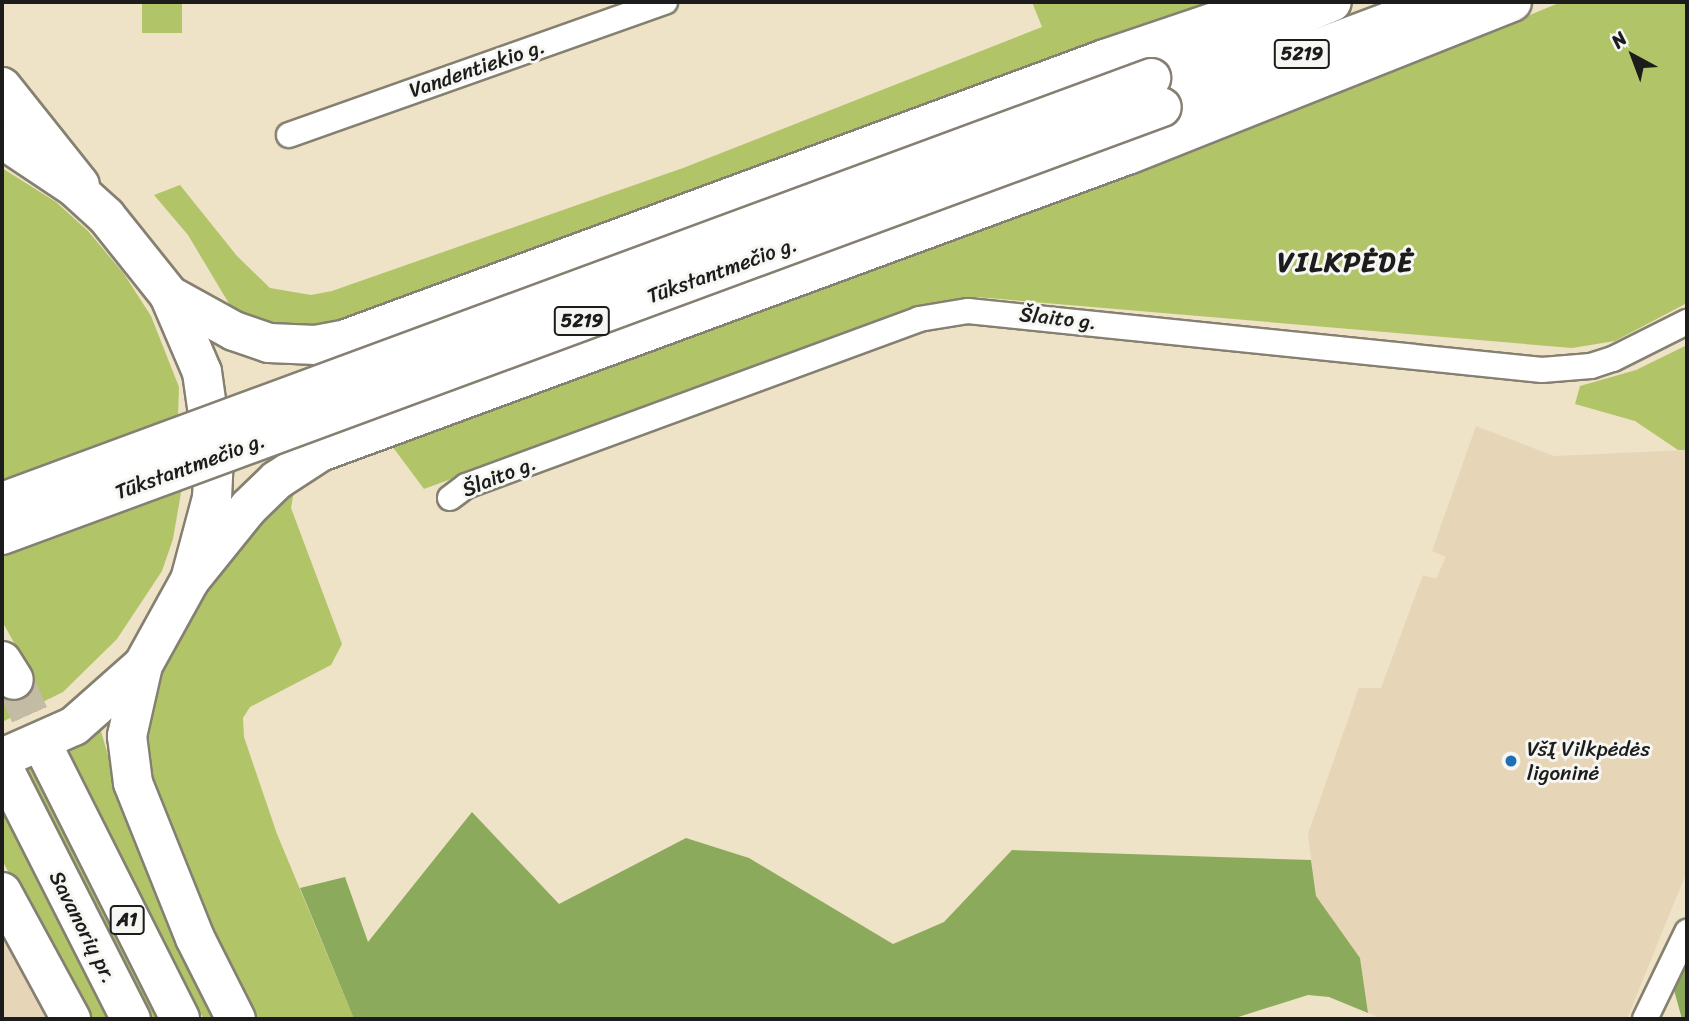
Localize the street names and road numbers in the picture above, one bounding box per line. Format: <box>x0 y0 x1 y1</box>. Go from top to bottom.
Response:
street label: Vandentiekio g. <box>406 33 548 103</box>
road number: 5219 <box>1272 38 1332 70</box>
street label: Tūkstantmečio g. <box>644 231 800 309</box>
street label: Šlaito g. <box>1018 301 1098 335</box>
road number: 5219 <box>552 306 612 336</box>
street label: Tūkstantmečio g. <box>112 427 268 505</box>
street label: Šlaito g. <box>458 450 540 502</box>
street label: Savanorių pr. <box>44 867 122 987</box>
road number: A1 <box>110 904 144 936</box>

